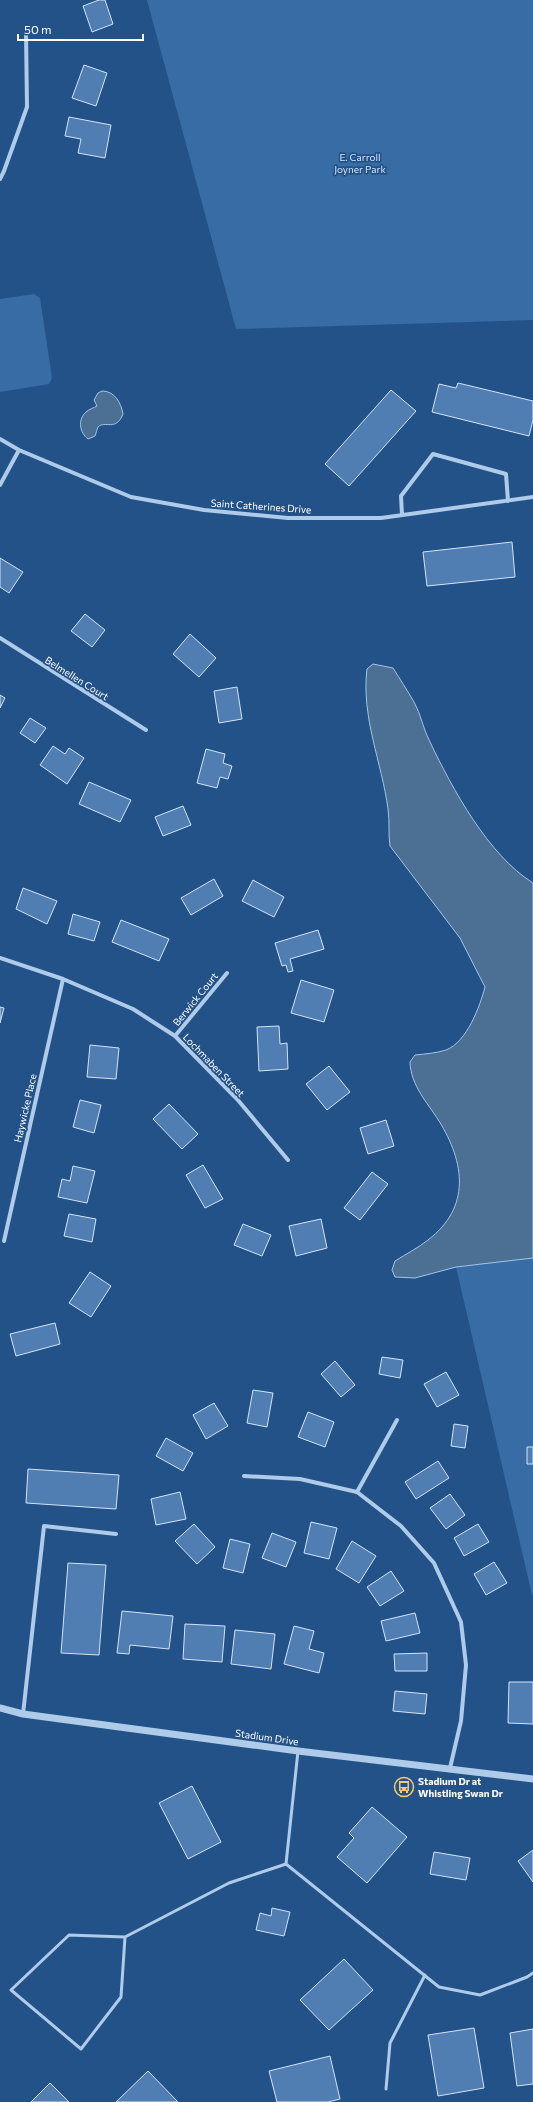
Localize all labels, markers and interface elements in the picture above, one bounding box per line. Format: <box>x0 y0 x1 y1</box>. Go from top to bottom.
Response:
scale bar <box>18 16 143 42</box>
text: 50 m <box>24 22 52 36</box>
park label: E. Carroll Joyner Park <box>334 151 386 175</box>
street label: Saint Catherines Drive <box>210 496 312 516</box>
street label: Belmellen Court <box>43 654 111 702</box>
street label: Berwick Court <box>170 970 220 1028</box>
street label: Lochmaben Street <box>181 1031 247 1099</box>
street label: Haywicke Place <box>11 1073 39 1143</box>
street label: Stadium Drive <box>235 1727 299 1747</box>
place label: Stadium Dr at Whistling Swan Dr <box>418 1775 503 1799</box>
bus stop icon: Stadium Dr at Whistling Swan Dr <box>393 1776 415 1798</box>

